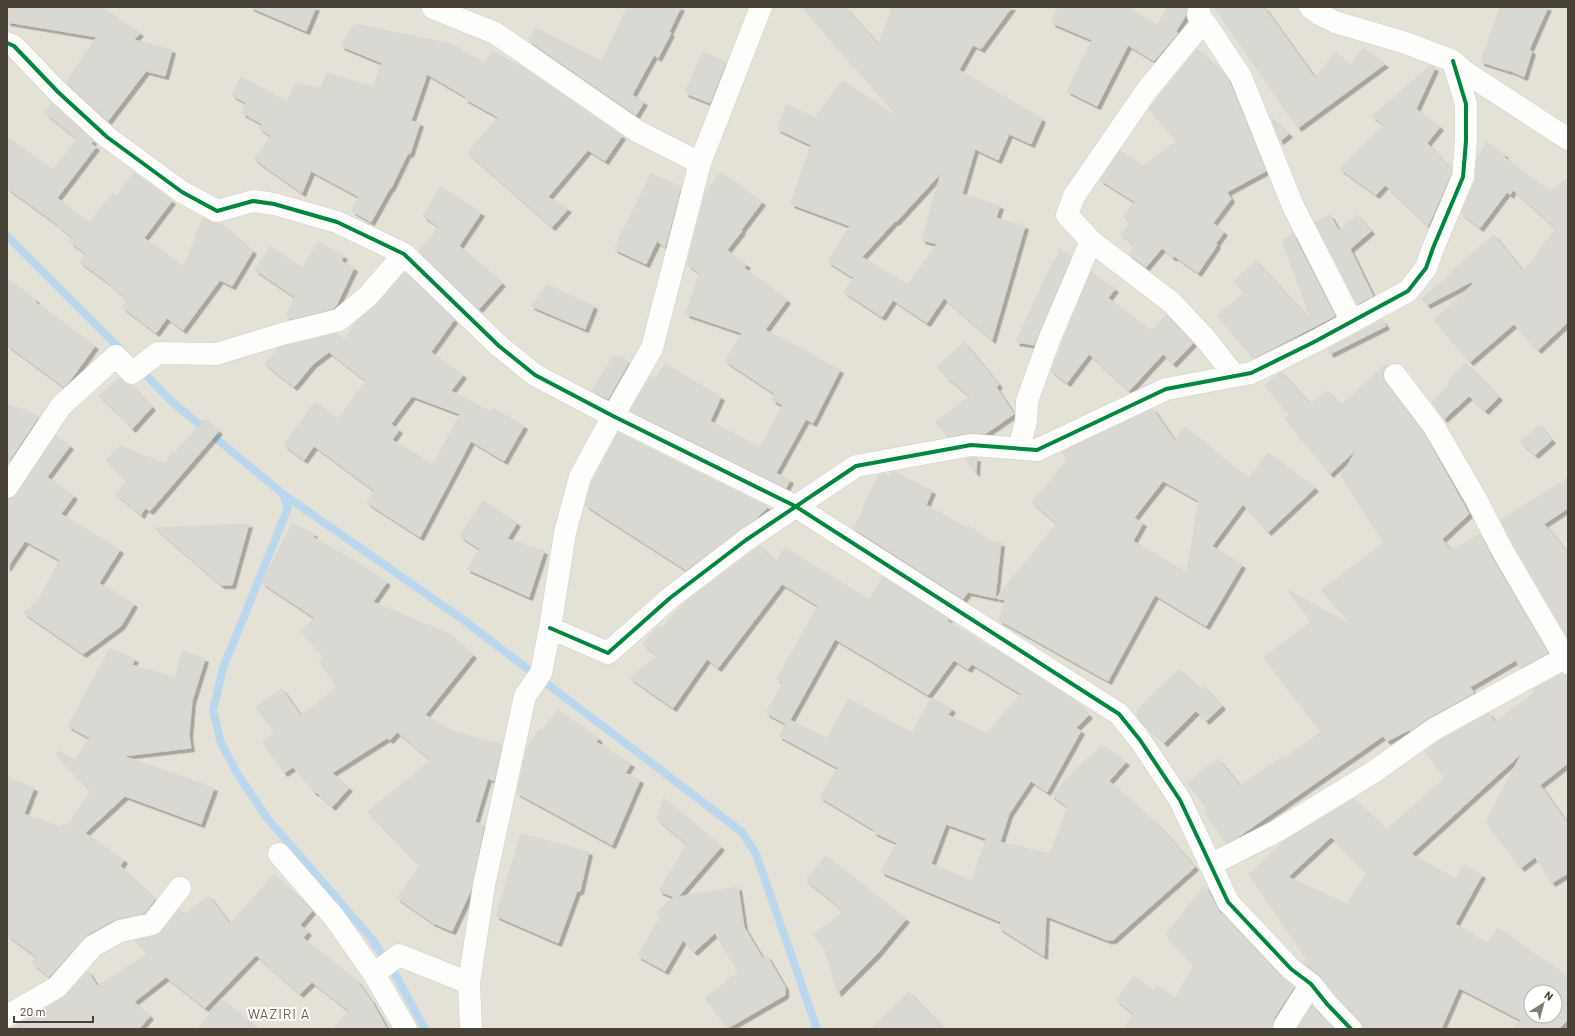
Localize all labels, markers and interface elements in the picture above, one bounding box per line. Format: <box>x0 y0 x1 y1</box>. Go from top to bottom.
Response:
north arrow <box>1523 984 1563 1024</box>
text: N <box>1542 988 1556 1003</box>
scale bar <box>14 998 93 1024</box>
text: 20 m <box>20 1004 46 1018</box>
district label: WAZIRI A <box>248 1005 310 1022</box>

